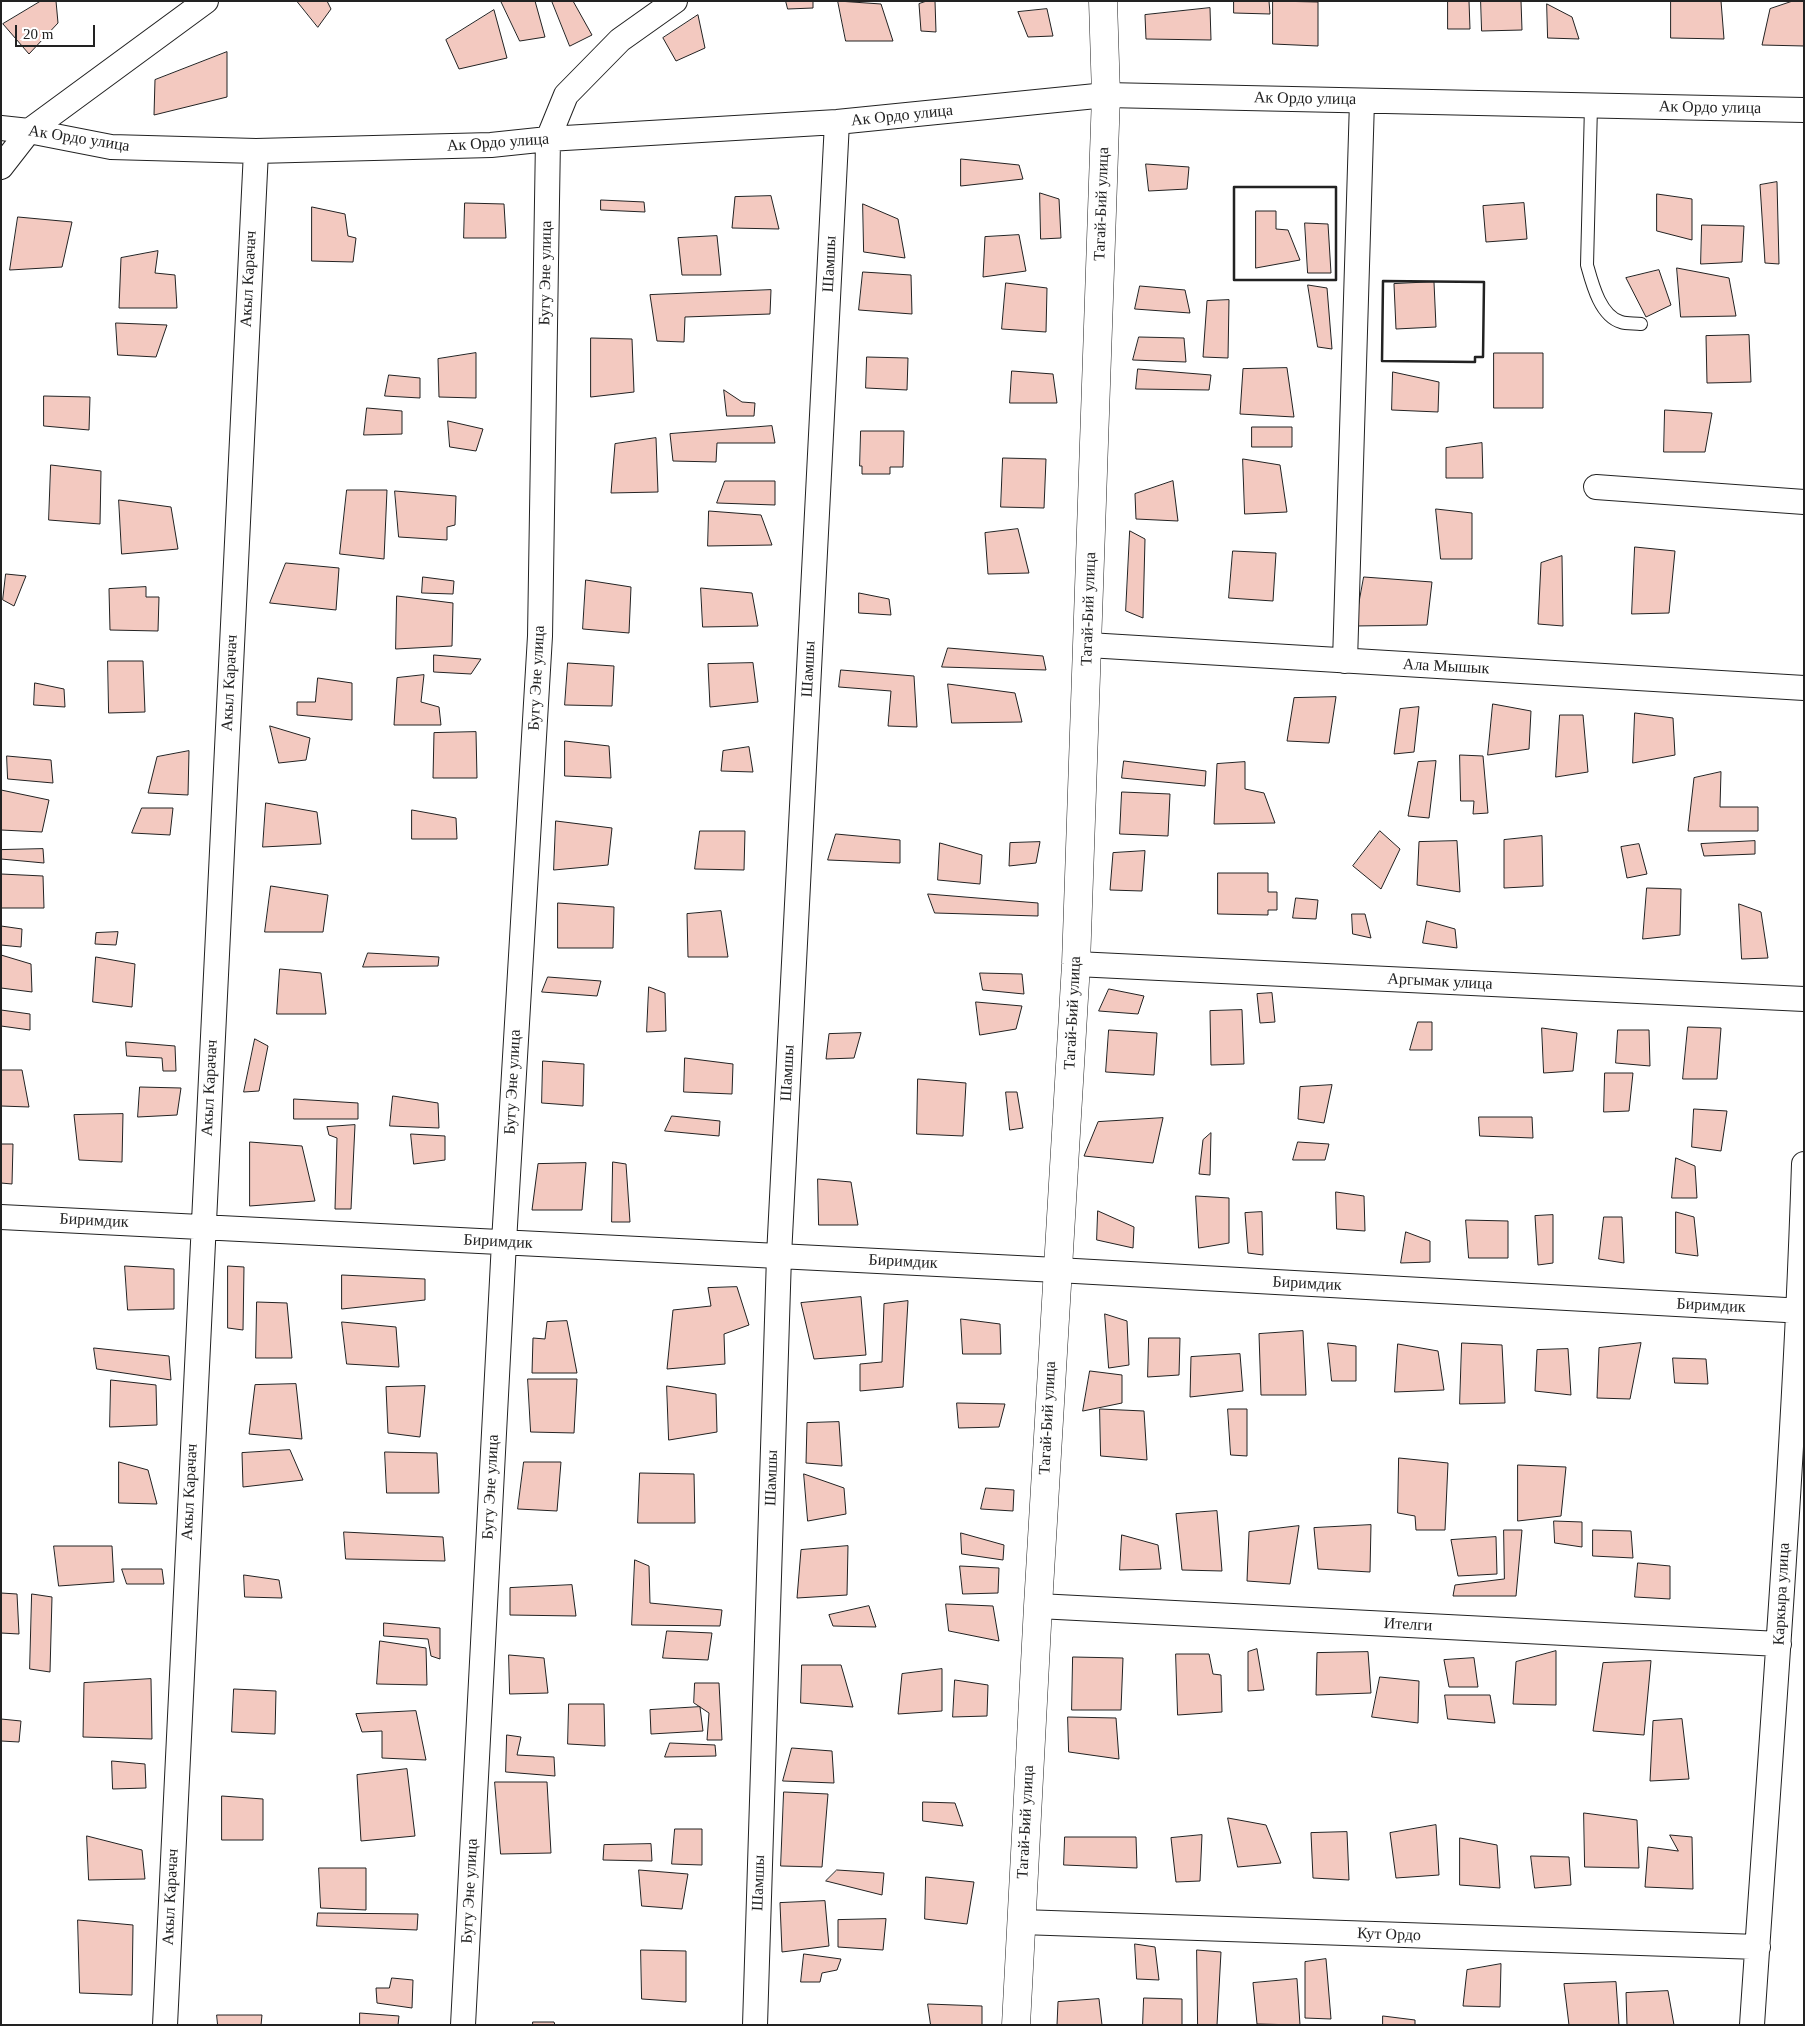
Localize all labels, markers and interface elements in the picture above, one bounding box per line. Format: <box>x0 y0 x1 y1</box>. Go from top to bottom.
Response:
scale bar <box>18 15 98 47</box>
text: 20 m <box>23 26 53 42</box>
street label: Ак Ордо улица <box>1254 89 1356 109</box>
street label: Ак Ордо улица <box>1659 98 1761 118</box>
street label: Ак Ордо улица <box>850 101 954 131</box>
street label: Ак Ордо улица <box>27 122 131 156</box>
street label: Ак Ордо улица <box>446 130 550 156</box>
street label: Тагай-Бий улица <box>1090 147 1114 261</box>
street label: Бугу Эне улица <box>535 220 557 326</box>
street label: Акыл Карачач <box>237 230 261 328</box>
street label: Шамшы <box>819 235 841 293</box>
street label: Тагай-Бий улица <box>1077 552 1101 666</box>
street label: Бугу Эне улица <box>525 625 549 731</box>
street label: Акыл Карачач <box>218 634 242 732</box>
street label: Шамшы <box>798 640 820 698</box>
street label: Ала Мышык <box>1402 655 1490 679</box>
street label: Тагай-Бий улица <box>1060 956 1086 1070</box>
street label: Аргымак улица <box>1387 970 1493 994</box>
street label: Бугу Эне улица <box>501 1029 525 1135</box>
street label: Акыл Карачач <box>198 1039 222 1137</box>
street label: Шамшы <box>777 1044 799 1102</box>
street label: Биримдик <box>59 1210 129 1232</box>
street label: Биримдик <box>463 1231 533 1253</box>
street label: Биримдик <box>868 1251 938 1273</box>
street label: Биримдик <box>1272 1273 1342 1295</box>
street label: Биримдик <box>1676 1295 1746 1317</box>
street label: Тагай-Бий улица <box>1035 1361 1061 1475</box>
street label: Бугу Эне улица <box>479 1434 503 1540</box>
street label: Акыл Карачач <box>178 1443 202 1541</box>
street label: Шамшы <box>761 1449 783 1507</box>
street label: Каркыра улица <box>1770 1542 1794 1646</box>
street label: Ителги <box>1383 1614 1433 1636</box>
street label: Тагай-Бий улица <box>1013 1765 1039 1879</box>
street label: Бугу Эне улица <box>458 1838 482 1944</box>
street label: Акыл Карачач <box>159 1848 183 1946</box>
street label: Шамшы <box>748 1854 770 1912</box>
street label: Кут Ордо <box>1357 1924 1421 1946</box>

